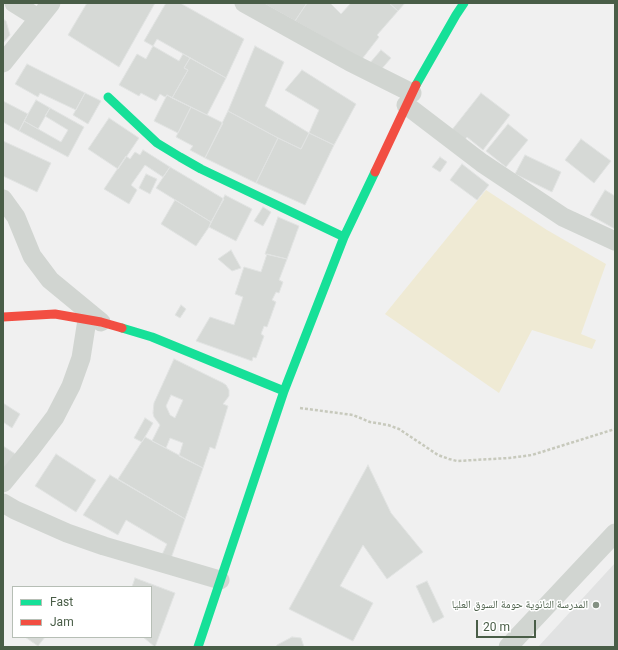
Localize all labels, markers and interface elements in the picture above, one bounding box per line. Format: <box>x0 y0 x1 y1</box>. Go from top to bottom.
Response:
legend <box>12 586 152 638</box>
text: Fast <box>50 595 73 609</box>
place label: المدرسة الثانوية حومة السوق العليا <box>452 598 588 612</box>
marker: المدرسة الثانوية حومة السوق العليا <box>591 600 601 610</box>
scale bar <box>478 612 538 638</box>
text: Jam <box>50 615 74 629</box>
text: 20 m <box>483 620 510 634</box>

